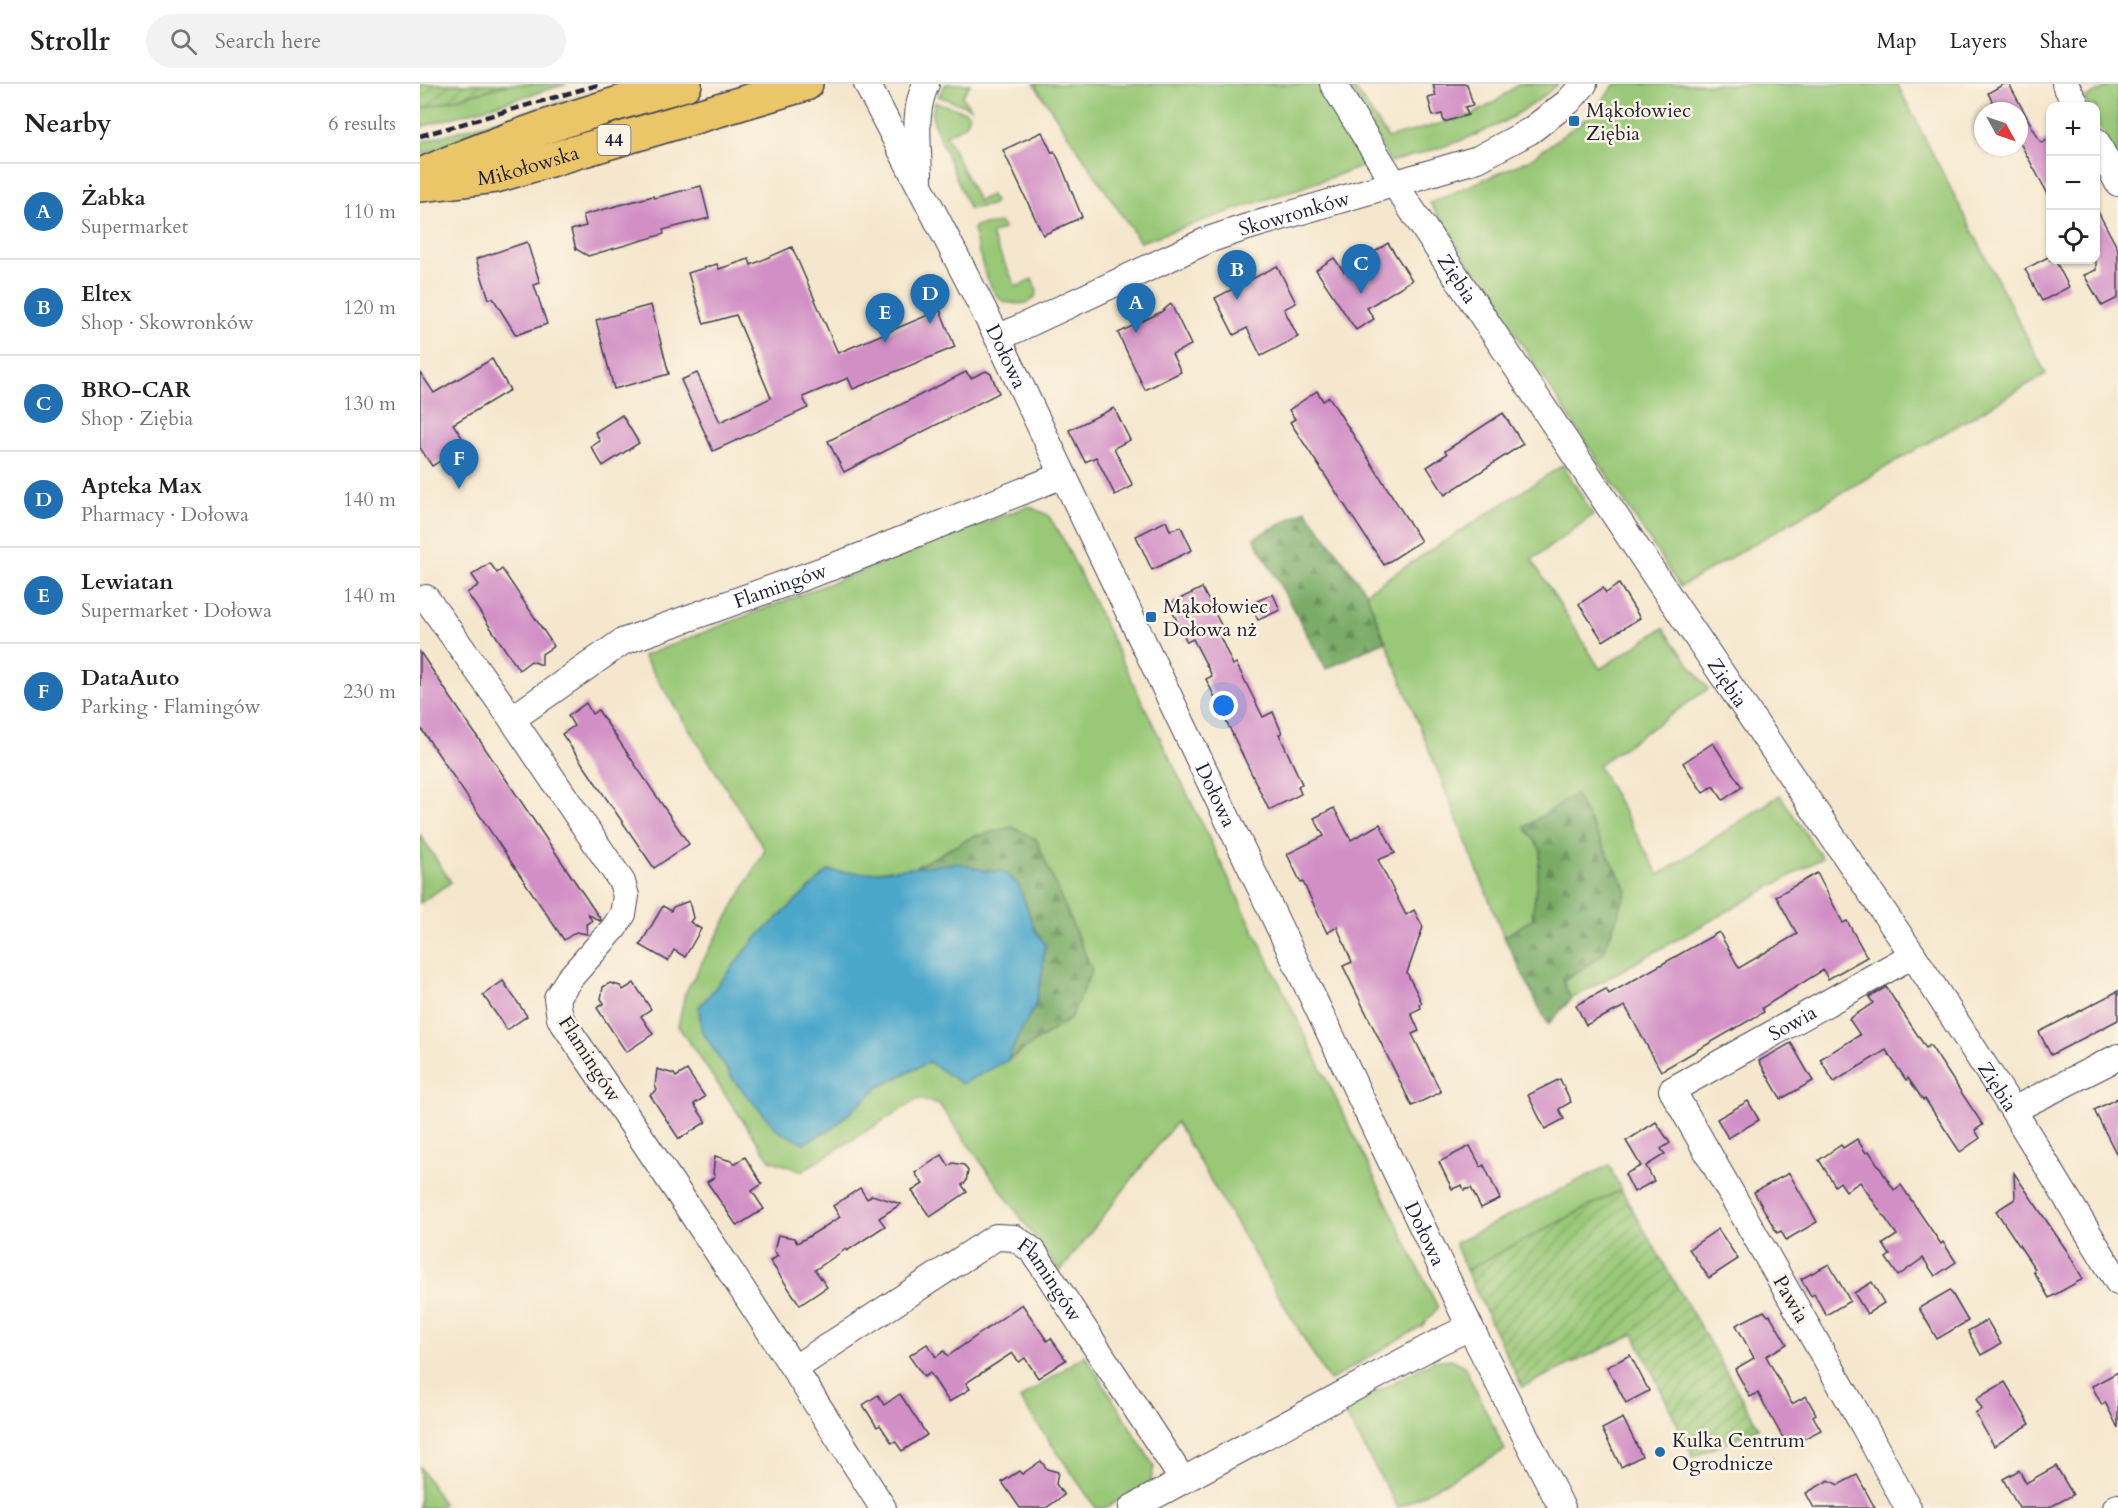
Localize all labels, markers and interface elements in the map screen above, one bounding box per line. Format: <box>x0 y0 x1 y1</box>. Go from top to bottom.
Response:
search box <box>146 14 566 68</box>
text: Strollr <box>30 22 110 60</box>
icon: search <box>167 25 200 58</box>
text: Search here <box>215 26 321 56</box>
text: Map <box>1877 27 1917 56</box>
text: Layers <box>1950 27 2007 56</box>
text: Share <box>2040 27 2088 56</box>
place label: Mąkołowiec Ziębia <box>1586 97 1691 147</box>
north arrow <box>1974 102 2028 156</box>
map controls <box>2046 102 2100 264</box>
button: + <box>2046 102 2100 156</box>
text: Nearby <box>24 106 112 141</box>
text: 6 results <box>328 110 396 137</box>
marker: Mąkołowiec Ziębia <box>1567 114 1581 128</box>
road number: 44 <box>598 125 630 155</box>
street label: Mikołowska <box>476 139 582 192</box>
button: − <box>2046 156 2100 210</box>
text: Żabka <box>81 183 146 213</box>
street label: Skowronków <box>1235 184 1353 242</box>
text: A <box>36 198 51 225</box>
text: 110 m <box>343 198 396 225</box>
button: locate <box>2046 210 2100 264</box>
text: Supermarket <box>81 213 188 240</box>
pin: C <box>1342 244 1380 294</box>
street label: Ziębia <box>1431 249 1484 309</box>
pin: B <box>1218 250 1256 300</box>
pin: D <box>910 274 950 324</box>
text: Eltex <box>81 279 132 309</box>
pin: A <box>1116 284 1156 333</box>
text: B <box>36 294 51 321</box>
text: 120 m <box>343 294 396 321</box>
pin: E <box>866 294 904 343</box>
text: Shop · Skowronków <box>81 309 254 336</box>
street label: Dołowa <box>980 319 1034 393</box>
text: BRO-CAR <box>81 375 191 405</box>
text: C <box>36 390 51 417</box>
text: 130 m <box>343 390 396 417</box>
text: Shop · Ziębia <box>81 405 193 432</box>
pin: F <box>440 440 478 489</box>
text: Apteka Max <box>81 471 202 501</box>
text: D <box>35 486 52 513</box>
text: 140 m <box>343 486 396 513</box>
text: Pharmacy · Dołowa <box>81 501 249 528</box>
street label: Flamingów <box>730 556 830 614</box>
text: Lewiatan <box>81 567 173 597</box>
text: E <box>37 582 50 609</box>
text: 140 m <box>343 582 396 609</box>
place label: Mąkołowiec Dołowa nż <box>1163 593 1268 643</box>
text: Supermarket · Dołowa <box>81 597 272 624</box>
marker: Mąkołowiec Dołowa nż <box>1144 610 1158 624</box>
street label: Ziębia <box>1701 653 1754 713</box>
text: DataAuto <box>81 663 179 693</box>
text: F <box>38 678 49 705</box>
text: 230 m <box>343 678 396 705</box>
your location <box>1209 691 1238 720</box>
text: Parking · Flamingów <box>81 693 261 720</box>
street label: Dołowa <box>1189 758 1243 832</box>
street label: Sowia <box>1763 998 1822 1047</box>
street label: Flamingów <box>552 1011 628 1107</box>
street label: Ziębia <box>1972 1056 2024 1117</box>
street label: Dołowa <box>1398 1197 1452 1270</box>
street label: Flamingów <box>1012 1231 1089 1327</box>
street label: Pawia <box>1767 1270 1816 1328</box>
place label: Kulka Centrum Ogrodnicze <box>1672 1427 1805 1477</box>
marker: Kulka Centrum Ogrodnicze <box>1653 1445 1667 1459</box>

